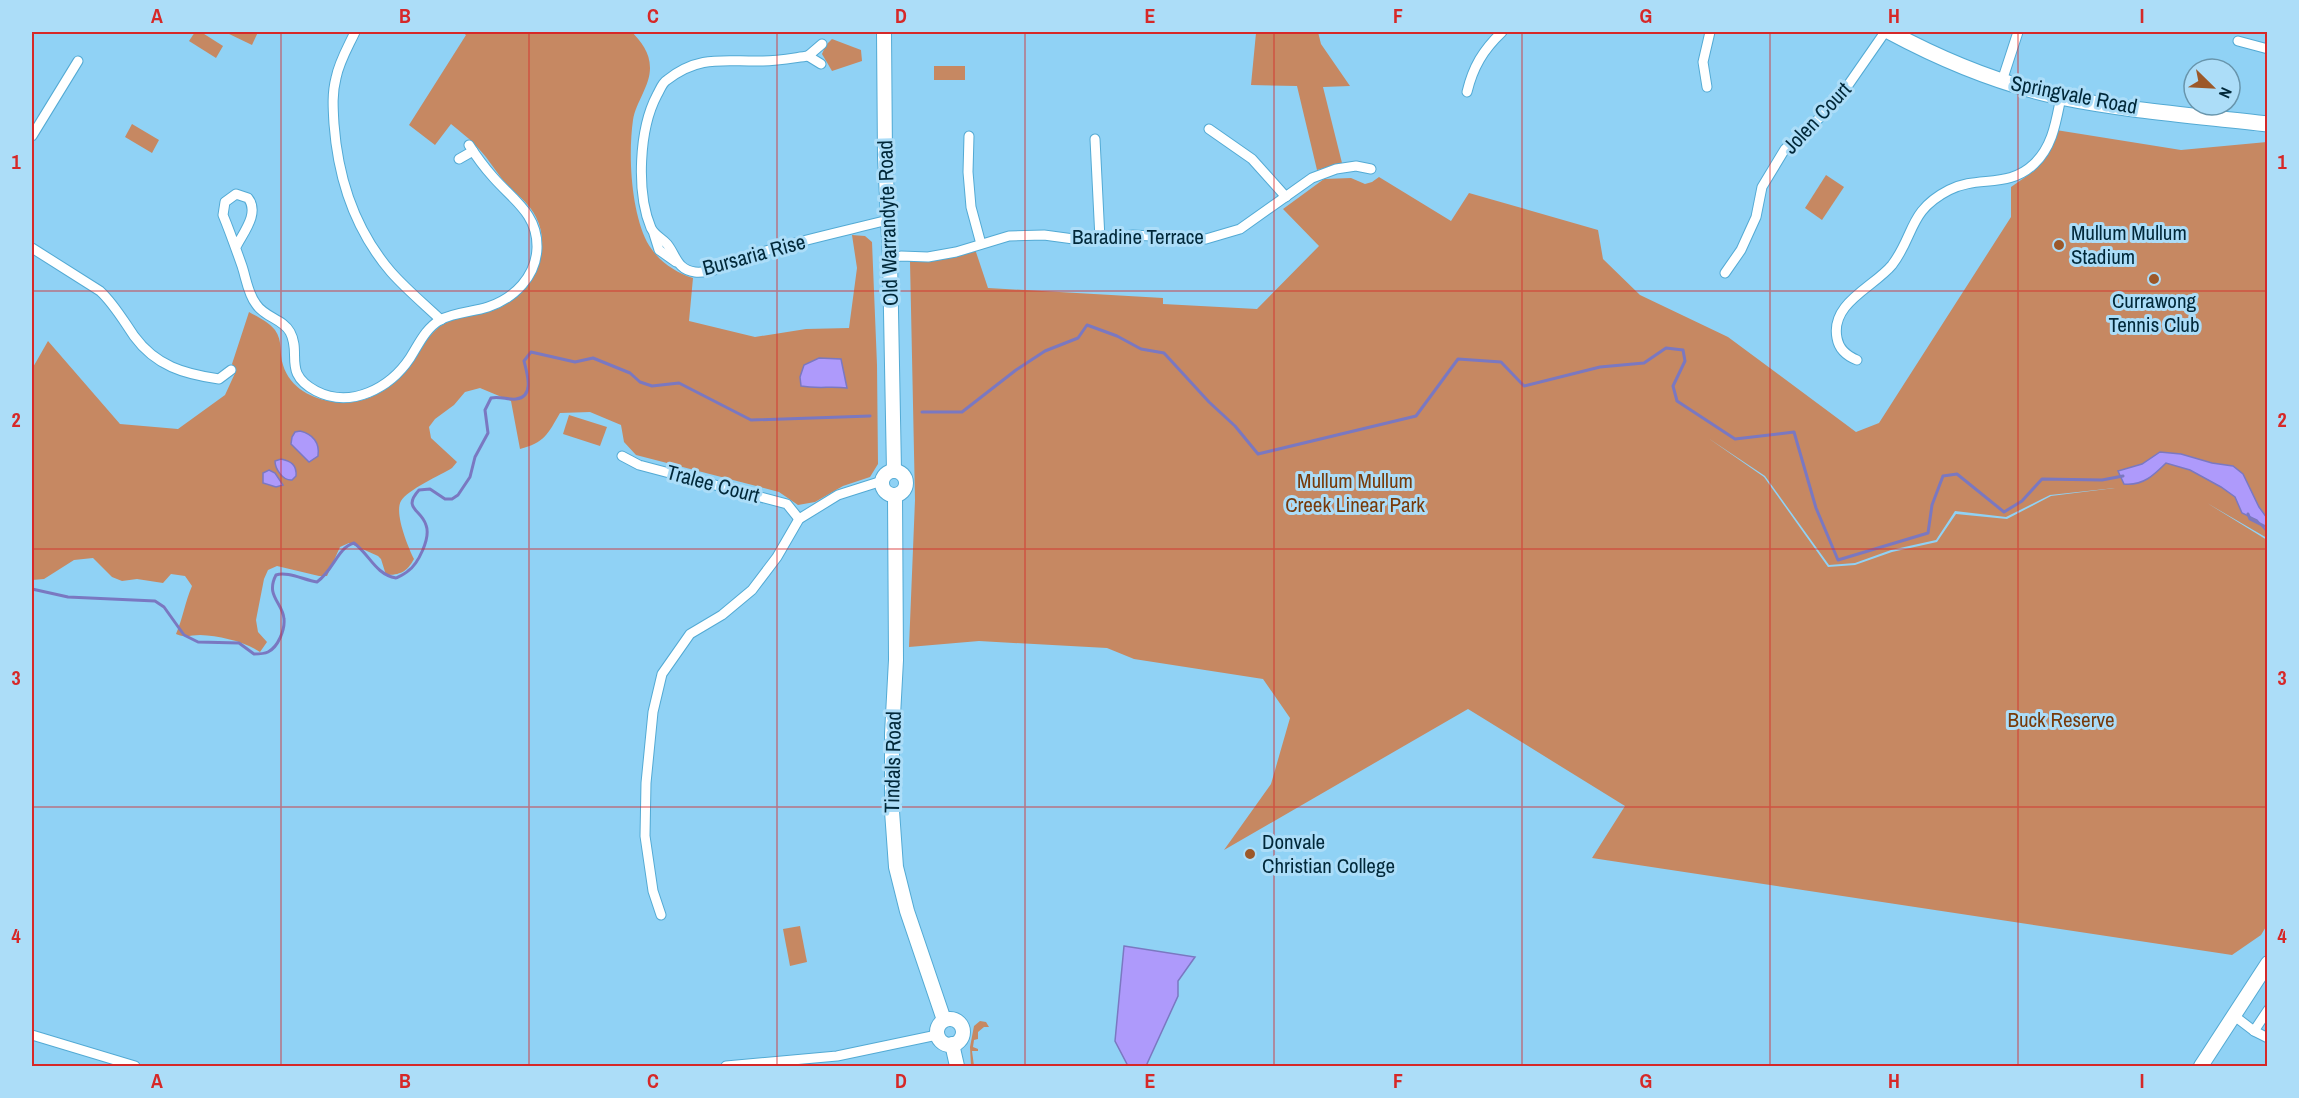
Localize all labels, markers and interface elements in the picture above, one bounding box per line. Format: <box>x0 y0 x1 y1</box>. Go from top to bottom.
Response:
text: A <box>151 2 163 29</box>
text: B <box>399 2 411 29</box>
text: C <box>647 2 659 29</box>
text: D <box>895 2 907 29</box>
text: E <box>1145 2 1156 29</box>
text: F <box>1393 2 1403 29</box>
text: G <box>1640 2 1652 29</box>
text: H <box>1888 2 1900 29</box>
text: I <box>2140 2 2144 29</box>
north arrow <box>2182 57 2242 117</box>
street label: Springvale Road <box>2008 68 2140 121</box>
street label: Jolen Court <box>1776 75 1857 160</box>
text: N <box>2214 84 2238 102</box>
street label: Old Warrandyte Road <box>870 140 905 306</box>
text: 1 <box>11 148 21 175</box>
text: 1 <box>2277 148 2287 175</box>
place label: Mullum Mullum Stadium <box>2071 218 2187 271</box>
street label: Baradine Terrace <box>1072 222 1204 251</box>
street label: Bursaria Rise <box>699 227 808 282</box>
marker: Mullum Mullum Stadium <box>2052 238 2066 252</box>
marker: Currawong Tennis Club <box>2147 272 2161 286</box>
place label: Currawong Tennis Club <box>2109 286 2199 339</box>
text: 2 <box>11 406 21 433</box>
text: 2 <box>2277 406 2287 433</box>
street label: Tralee Court <box>663 457 763 510</box>
park label: Mullum Mullum Creek Linear Park <box>1285 466 1425 519</box>
text: 3 <box>11 664 21 691</box>
text: 3 <box>2277 664 2287 691</box>
park label: Buck Reserve <box>2007 705 2115 734</box>
street label: Tindals Road <box>877 711 908 813</box>
place label: Donvale Christian College <box>1262 827 1395 880</box>
marker: Donvale Christian College <box>1243 847 1257 861</box>
text: 4 <box>11 922 21 949</box>
text: 4 <box>2277 922 2287 949</box>
text: A <box>151 1067 163 1094</box>
text: B <box>399 1067 411 1094</box>
text: C <box>647 1067 659 1094</box>
text: D <box>895 1067 907 1094</box>
text: E <box>1145 1067 1156 1094</box>
text: F <box>1393 1067 1403 1094</box>
text: G <box>1640 1067 1652 1094</box>
text: H <box>1888 1067 1900 1094</box>
text: I <box>2140 1067 2144 1094</box>

